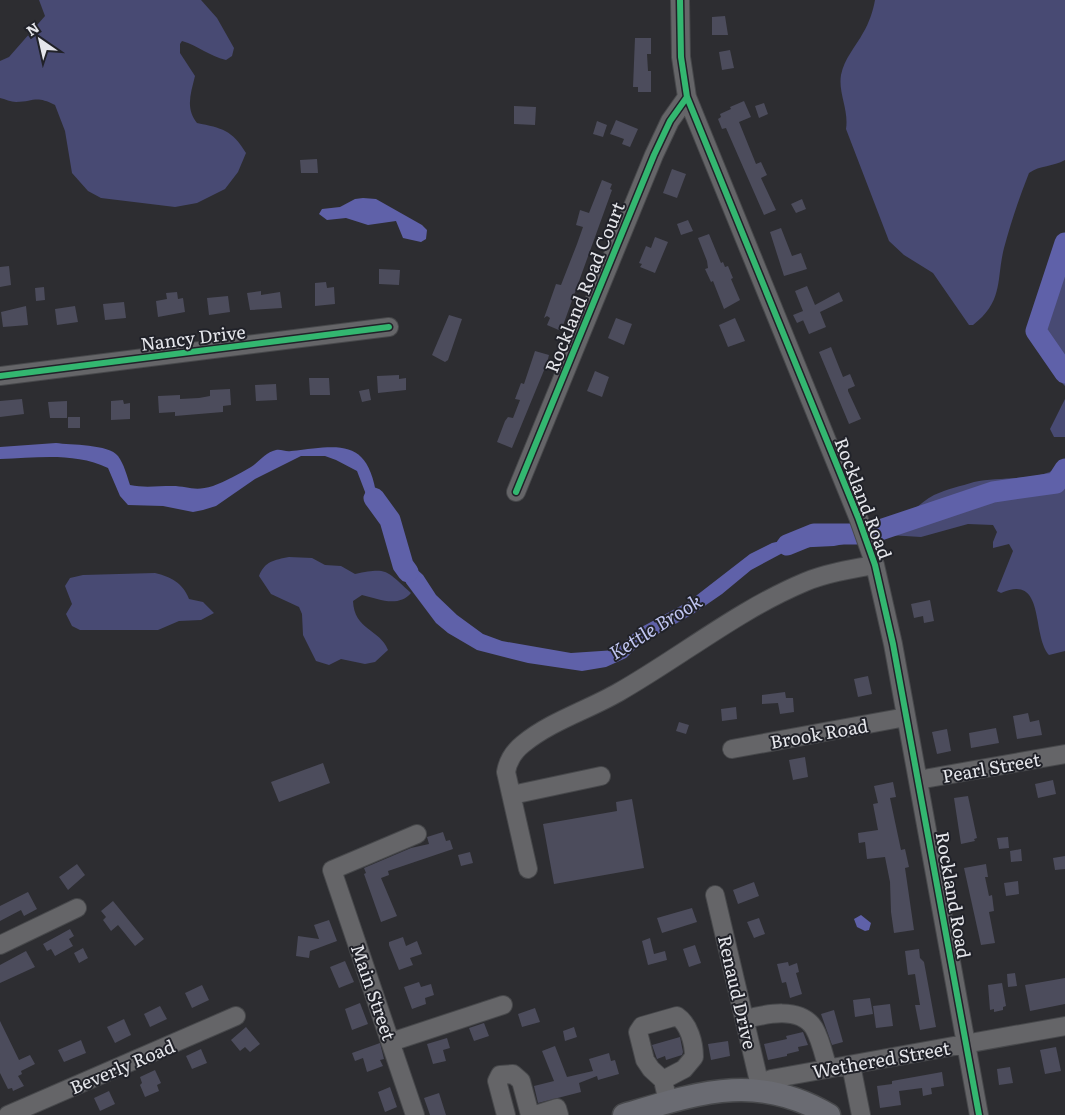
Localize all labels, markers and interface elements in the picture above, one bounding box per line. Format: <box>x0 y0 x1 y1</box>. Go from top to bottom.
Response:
north arrow <box>15 15 65 65</box>
text: N <box>22 17 43 40</box>
street label: Rockland Road Court <box>537 197 631 377</box>
street label: Nancy Drive <box>139 317 247 357</box>
street label: Rockland Road <box>828 433 900 563</box>
water label: Kettle Brook <box>603 586 707 666</box>
street label: Brook Road <box>768 711 870 755</box>
street label: Pearl Street <box>940 745 1043 789</box>
street label: Rockland Road <box>930 829 978 961</box>
street label: Renaud Drive <box>712 932 764 1052</box>
street label: Main Street <box>345 940 403 1045</box>
street label: Beverly Road <box>65 1032 179 1100</box>
street label: Wethered Street <box>810 1033 953 1084</box>

